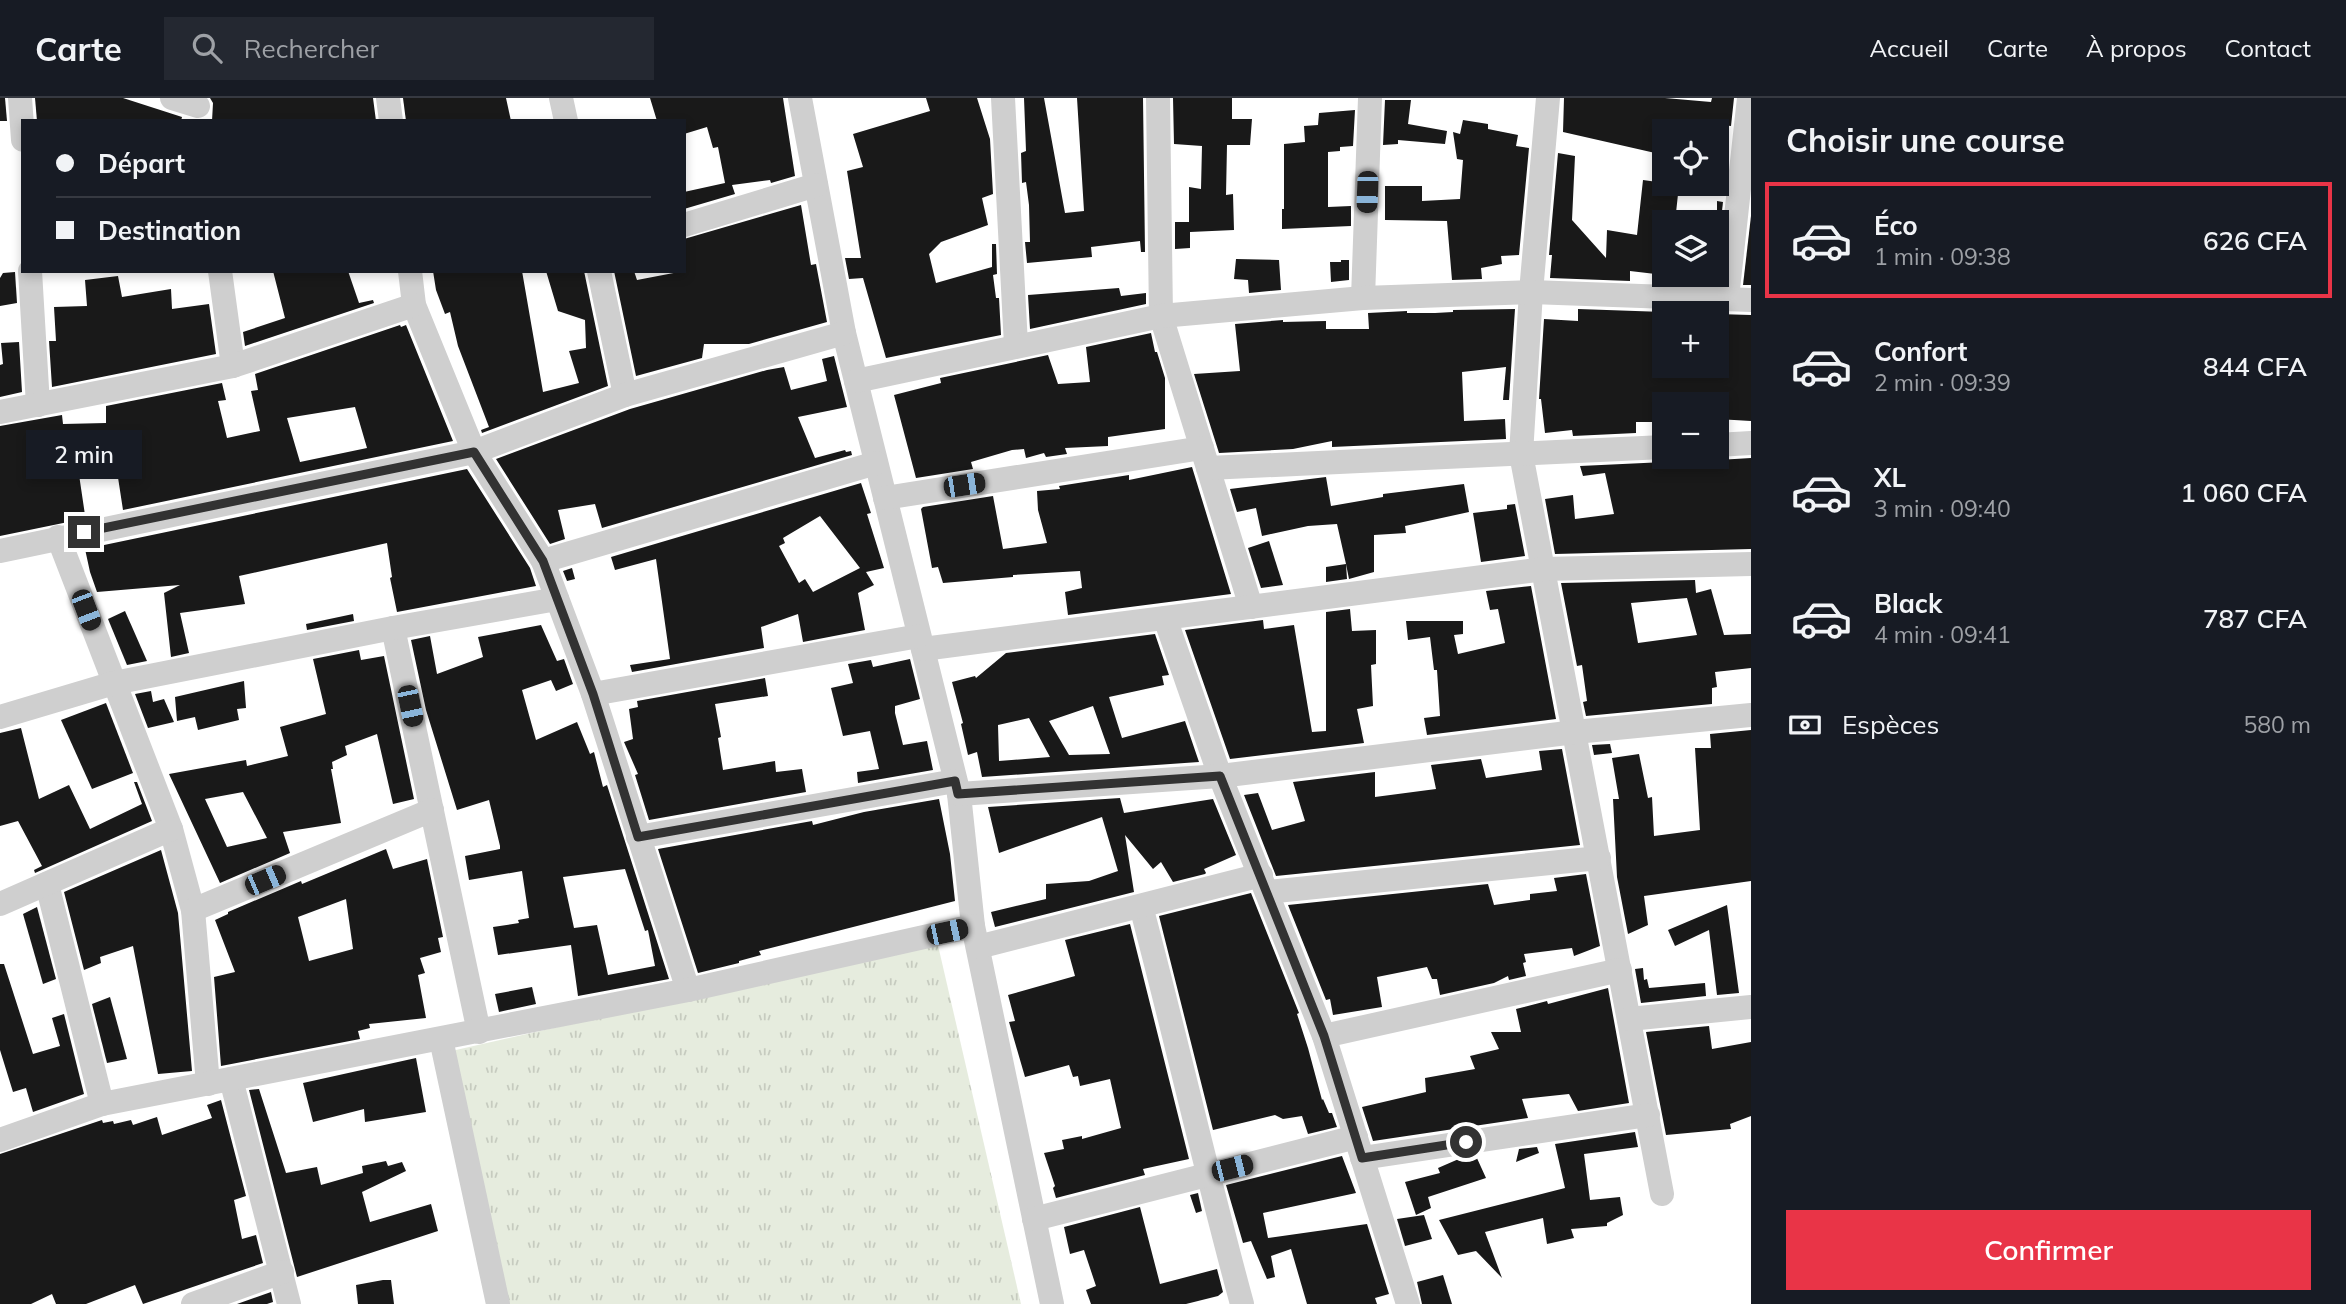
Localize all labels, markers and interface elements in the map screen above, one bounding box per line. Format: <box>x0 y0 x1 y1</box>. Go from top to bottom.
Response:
search box <box>164 17 654 80</box>
text: Carte <box>35 28 122 69</box>
icon: search <box>188 29 226 67</box>
text: Rechercher <box>244 32 379 65</box>
text: Accueil <box>1870 33 1949 63</box>
text: Carte <box>1987 33 2048 63</box>
text: À propos <box>2086 33 2187 63</box>
text: Contact <box>2225 33 2311 63</box>
map controls <box>1652 119 1729 469</box>
button: locate <box>1652 119 1729 196</box>
text: Choisir une course <box>1786 120 2065 160</box>
text: Départ <box>98 147 185 180</box>
car <box>1356 171 1379 213</box>
icon: car <box>1790 209 1853 272</box>
text: Éco <box>1874 209 1918 242</box>
button: layers <box>1652 210 1729 287</box>
text: Destination <box>98 214 241 247</box>
text: 626 CFA <box>2203 224 2307 257</box>
text: 1 min · 09:38 <box>1874 242 2011 271</box>
button: + <box>1652 301 1729 378</box>
icon: car <box>1790 335 1853 398</box>
text: Confort <box>1874 335 1967 368</box>
text: 844 CFA <box>2203 350 2307 383</box>
text: 2 min · 09:39 <box>1874 368 2011 397</box>
button: − <box>1652 392 1729 469</box>
callout: 2 min <box>26 430 142 480</box>
text: 2 min <box>54 440 114 469</box>
icon: car <box>1790 461 1853 524</box>
text: XL <box>1874 461 1906 494</box>
car <box>942 471 987 499</box>
text: 1 060 CFA <box>2180 476 2307 509</box>
text: 3 min · 09:40 <box>1874 494 2011 523</box>
route end <box>68 516 100 548</box>
car <box>69 587 104 633</box>
icon: car <box>1790 587 1853 650</box>
text: Black <box>1874 587 1942 620</box>
text: 787 CFA <box>2203 602 2307 635</box>
text: 4 min · 09:41 <box>1874 620 2011 649</box>
car <box>396 683 425 729</box>
icon: cash <box>1786 706 1824 744</box>
text: Espèces <box>1842 708 1939 741</box>
text: 580 m <box>2243 710 2311 739</box>
car <box>242 862 289 898</box>
car <box>925 917 970 947</box>
route start <box>1450 1126 1482 1158</box>
car <box>1210 1153 1255 1183</box>
button: Confirmer <box>1786 1210 2311 1290</box>

